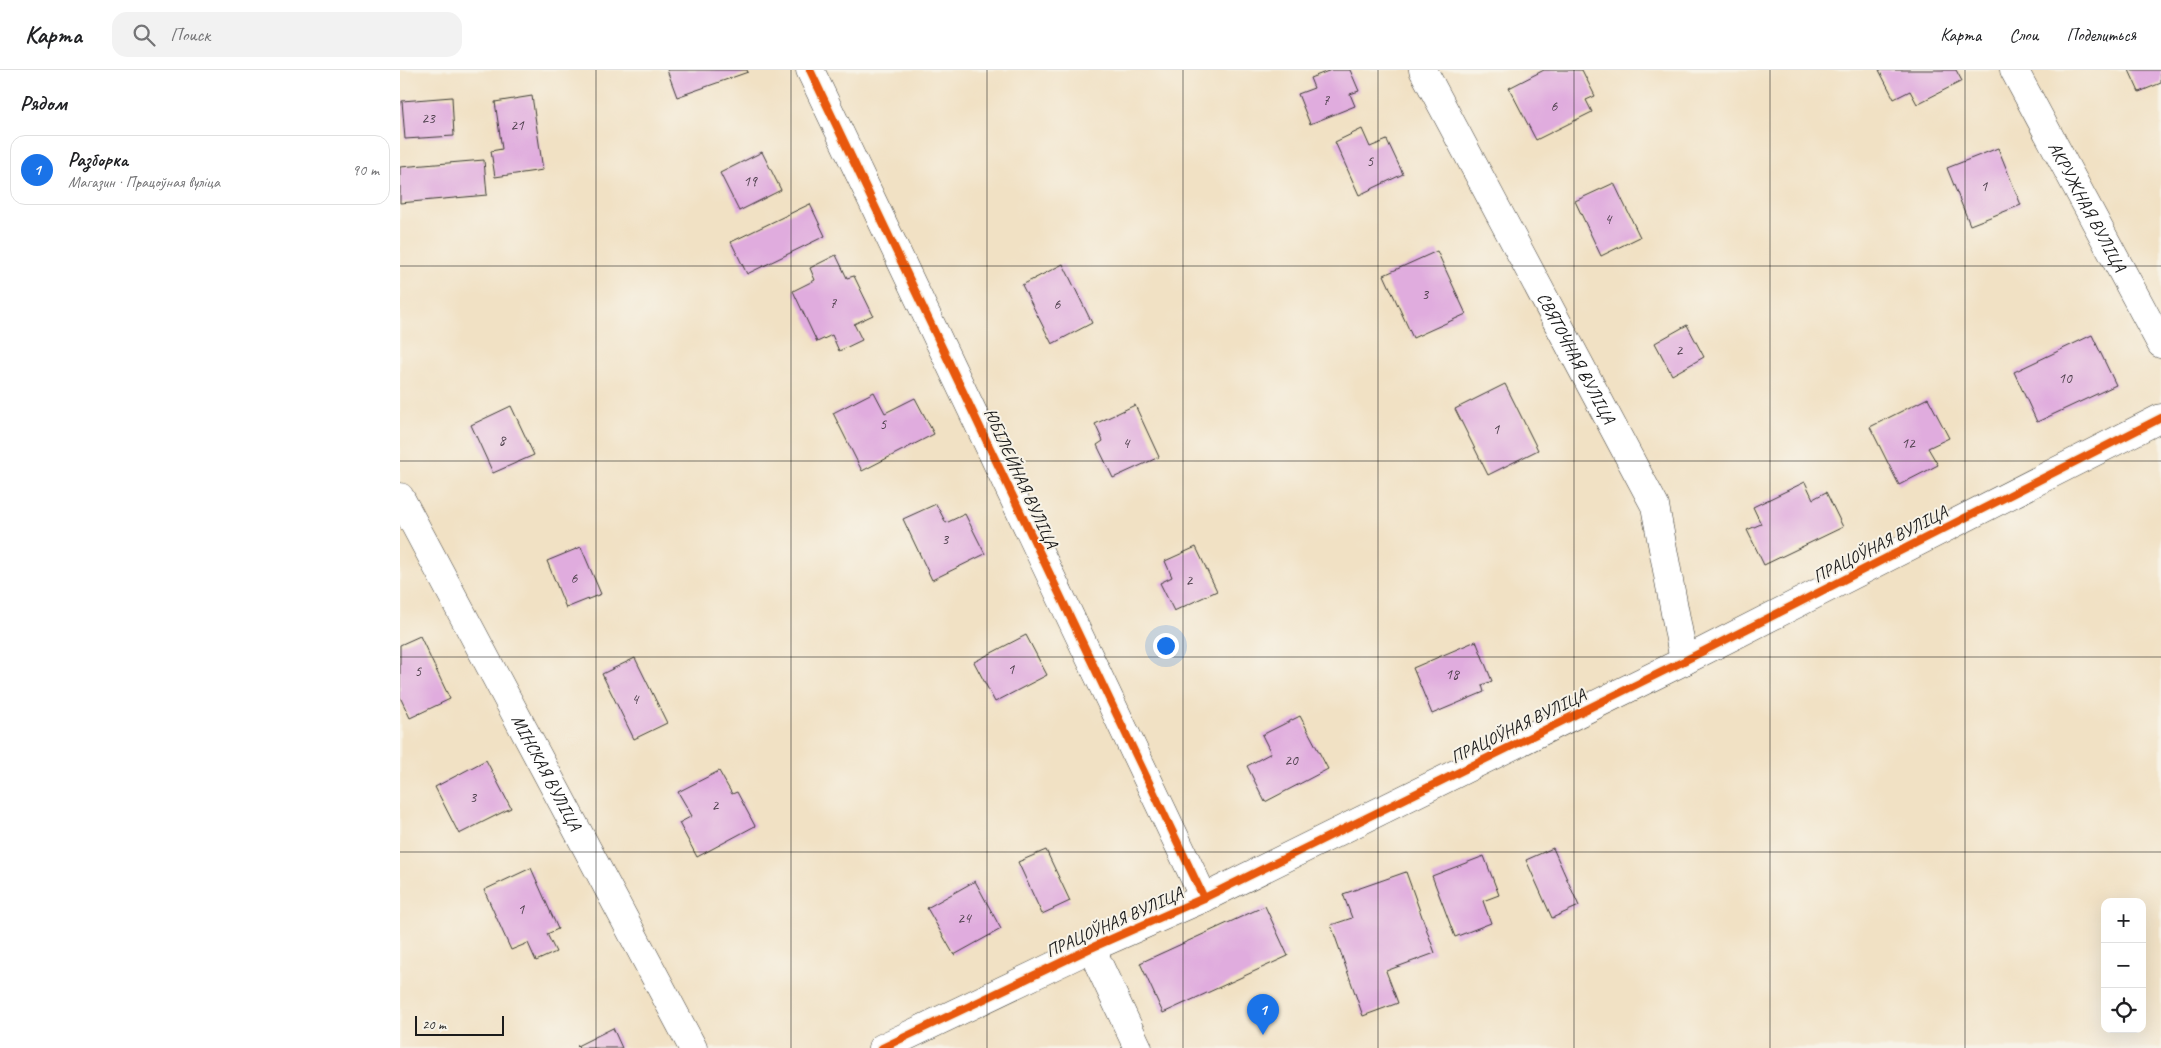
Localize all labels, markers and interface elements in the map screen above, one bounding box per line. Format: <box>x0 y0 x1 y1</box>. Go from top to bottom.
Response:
search box <box>112 12 462 57</box>
text: Карта <box>25 20 82 50</box>
icon: search <box>130 21 158 49</box>
text: Поиск <box>170 23 210 47</box>
text: Карта <box>1940 24 1981 46</box>
text: Слои <box>2009 24 2038 46</box>
text: Поделиться <box>2066 24 2136 46</box>
text: Рядом <box>20 90 67 116</box>
house number: 7 <box>1323 91 1331 110</box>
house number: 6 <box>1551 97 1559 116</box>
house number: 23 <box>421 109 436 128</box>
house number: 21 <box>510 116 525 135</box>
street label: АКРУЖНАЯ ВУЛІЦА <box>2044 138 2131 276</box>
text: Разборка <box>68 148 128 172</box>
house number: 5 <box>1367 152 1375 171</box>
text: 1 <box>33 160 41 180</box>
text: 90 m <box>352 160 379 180</box>
text: Магазин · Працоўная вуліца <box>68 172 220 192</box>
house number: 19 <box>743 172 758 191</box>
house number: 1 <box>1981 177 1989 196</box>
house number: 4 <box>1605 210 1613 229</box>
house number: 3 <box>1422 285 1430 304</box>
street label: СВЯТОЧНАЯ ВУЛІЦА <box>1532 289 1620 428</box>
house number: 7 <box>830 294 838 313</box>
house number: 6 <box>1054 295 1062 314</box>
house number: 2 <box>1676 341 1684 360</box>
house number: 10 <box>2058 369 2073 388</box>
street label: ЮБІЛЕЙНАЯ ВУЛІЦА <box>979 405 1063 552</box>
house number: 5 <box>880 415 888 434</box>
house number: 1 <box>1493 420 1501 439</box>
house number: 8 <box>499 431 507 450</box>
house number: 4 <box>1123 434 1131 453</box>
house number: 12 <box>1901 434 1916 453</box>
street label: ПРАЦОЎНАЯ ВУЛІЦА <box>1809 500 1952 587</box>
house number: 3 <box>942 530 950 549</box>
house number: 6 <box>571 569 579 588</box>
house number: 2 <box>1186 571 1194 590</box>
your location <box>1153 633 1179 659</box>
house number: 1 <box>1008 660 1016 679</box>
house number: 5 <box>415 662 423 681</box>
house number: 18 <box>1445 665 1460 684</box>
street label: ПРАЦОЎНАЯ ВУЛІЦА <box>1447 683 1590 768</box>
house number: 4 <box>632 690 640 709</box>
street label: МІНСКАЯ ВУЛІЦА <box>507 711 587 835</box>
house number: 20 <box>1284 751 1299 770</box>
house number: 3 <box>470 788 478 807</box>
house number: 2 <box>712 796 720 815</box>
street label: ПРАЦОЎНАЯ ВУЛІЦА <box>1042 881 1187 962</box>
map controls <box>2101 898 2146 1033</box>
button: + <box>2101 898 2146 943</box>
house number: 1 <box>518 900 526 919</box>
house number: 24 <box>957 909 972 928</box>
button: − <box>2101 943 2146 988</box>
button: locate <box>2101 988 2146 1033</box>
pin: 1 <box>1247 994 1279 1035</box>
scale bar <box>415 1013 504 1036</box>
text: 20 m <box>422 1016 446 1033</box>

